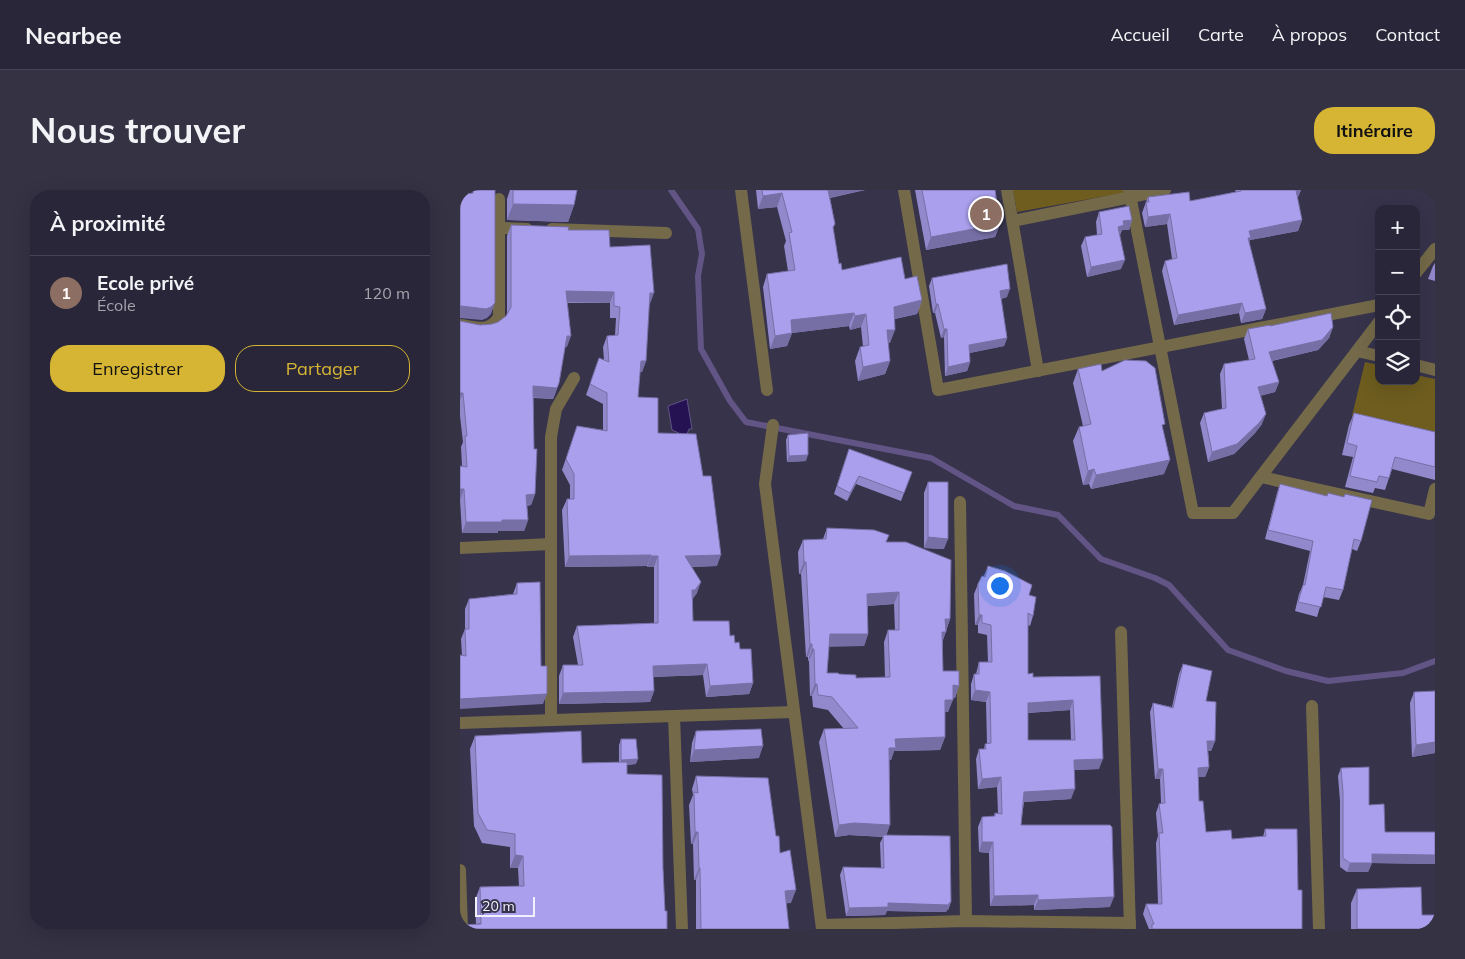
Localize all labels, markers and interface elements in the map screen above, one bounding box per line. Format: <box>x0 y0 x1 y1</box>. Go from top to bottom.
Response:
text: Nearbee <box>25 20 122 50</box>
text: Accueil <box>1110 23 1170 46</box>
text: Carte <box>1198 23 1244 46</box>
text: À propos <box>1272 23 1347 46</box>
text: Contact <box>1375 23 1440 46</box>
button: Itinéraire <box>1314 107 1435 154</box>
text: Nous trouver <box>30 108 245 152</box>
pin: 1 <box>970 195 1002 233</box>
map controls <box>1375 205 1420 385</box>
button: + <box>1375 205 1420 250</box>
text: À proximité <box>50 210 166 236</box>
button: − <box>1375 250 1420 295</box>
text: Ecole privé <box>97 271 194 295</box>
text: 1 <box>61 283 71 303</box>
text: 120 m <box>363 283 410 303</box>
text: École <box>97 295 136 315</box>
button: locate <box>1375 295 1420 340</box>
button: layers <box>1375 340 1420 385</box>
button: Enregistrer <box>50 345 225 392</box>
button: Partager <box>235 345 410 392</box>
your location <box>987 573 1013 599</box>
scale bar <box>475 894 535 917</box>
text: 20 m <box>482 897 515 915</box>

